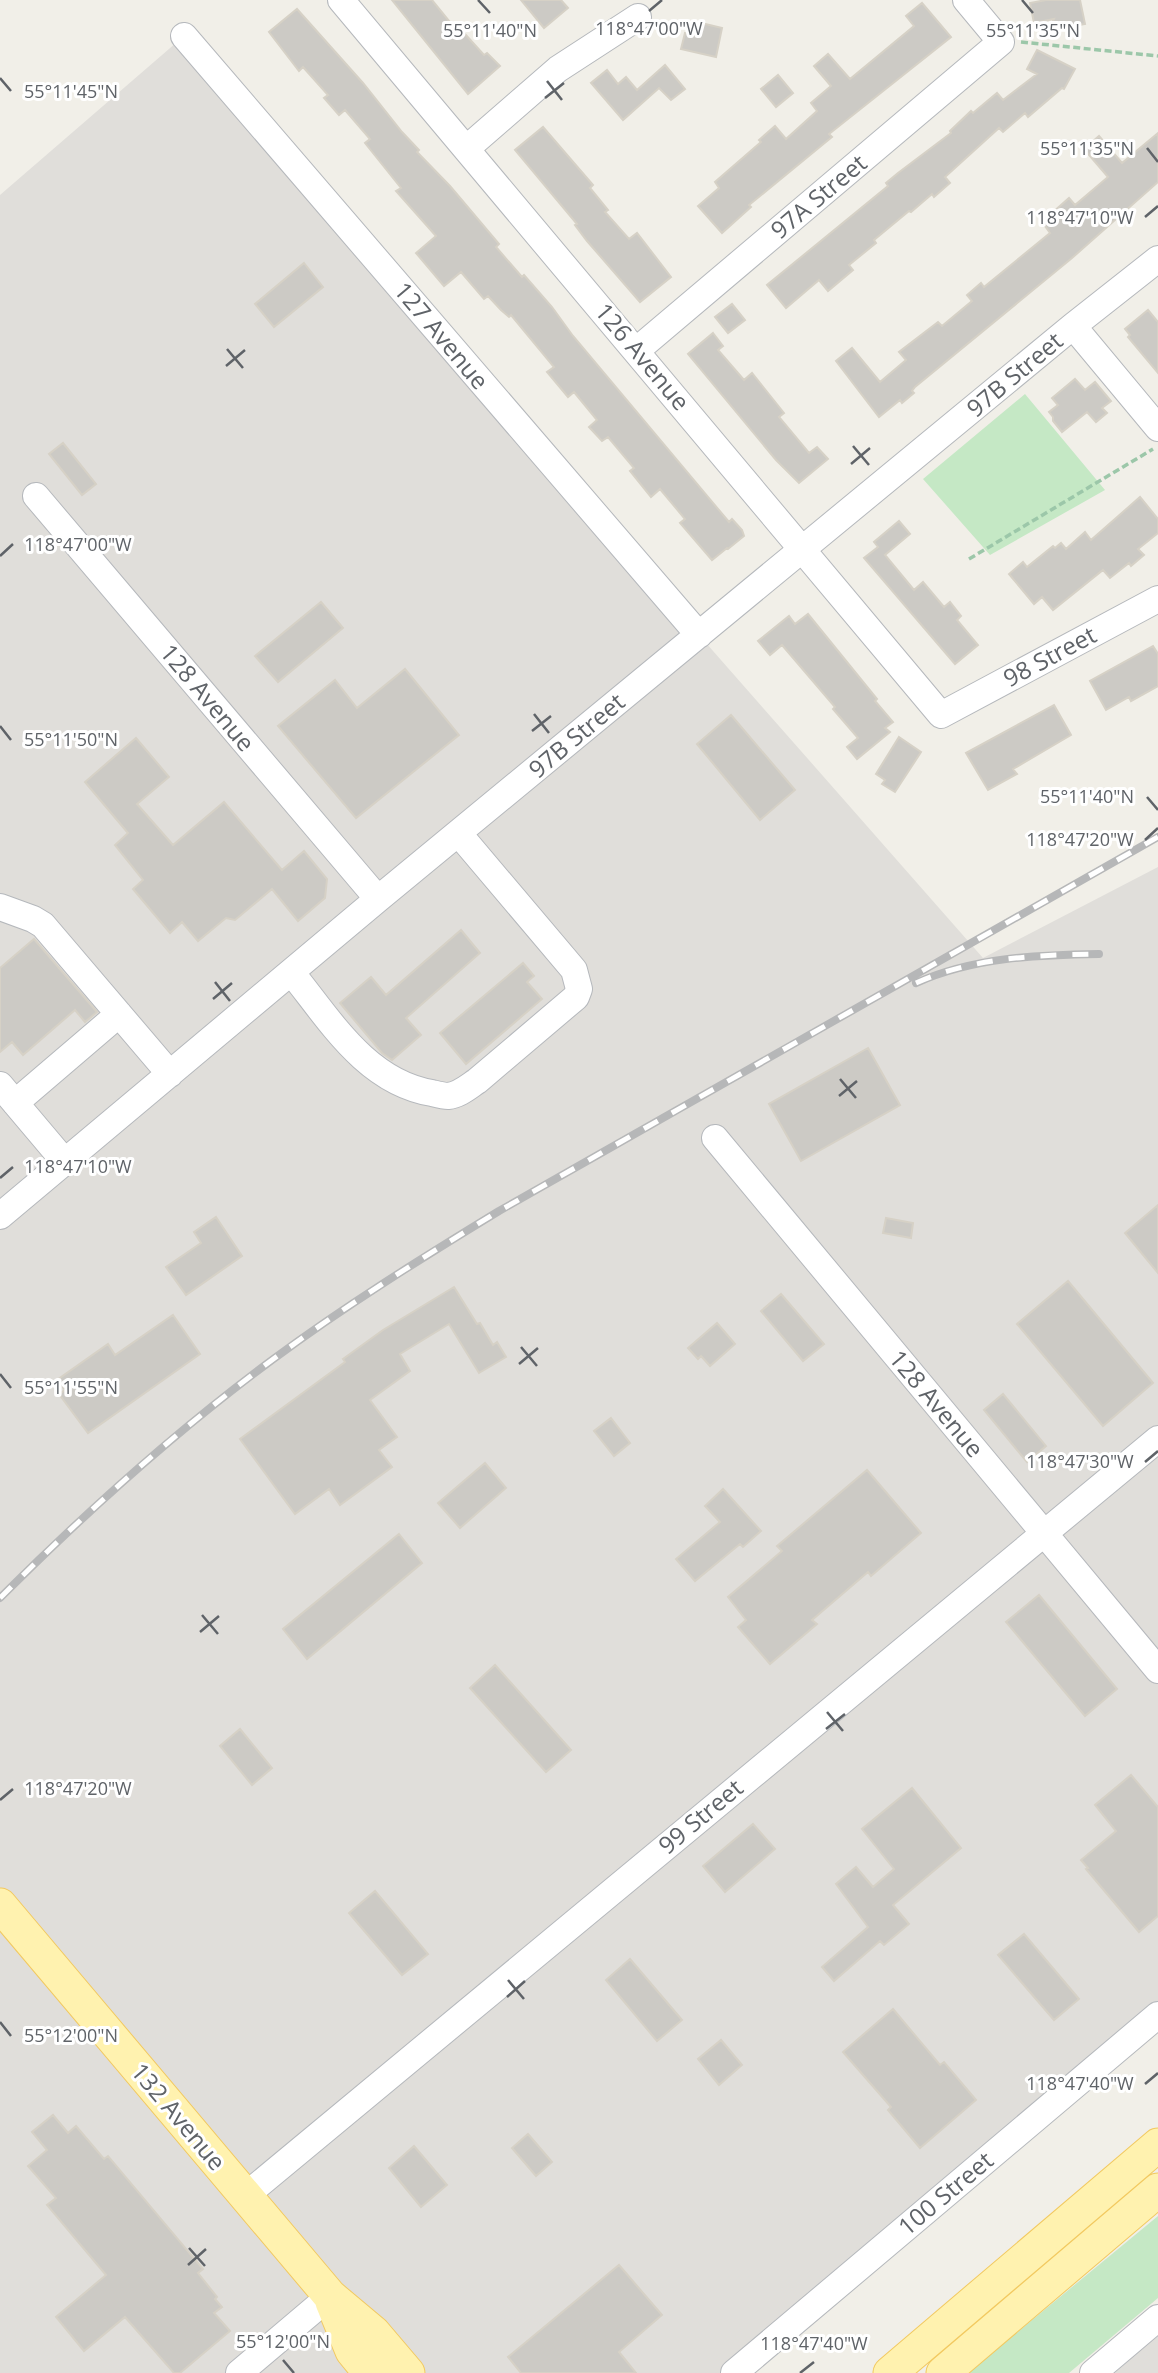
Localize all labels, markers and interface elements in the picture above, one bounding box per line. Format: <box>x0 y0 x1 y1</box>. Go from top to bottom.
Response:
text: 118°47'00"W <box>595 16 703 40</box>
text: 55°11'40"N <box>443 18 537 42</box>
text: 55°11'35"N <box>986 18 1080 42</box>
text: 55°11'45"N <box>24 79 118 103</box>
text: 55°11'35"N <box>1040 136 1134 160</box>
street label: 97A Street <box>763 146 873 246</box>
text: 118°47'10"W <box>1026 205 1134 229</box>
street label: 127 Avenue <box>387 274 497 396</box>
street label: 126 Avenue <box>588 295 698 417</box>
street label: 97B Street <box>959 324 1069 424</box>
text: 118°47'00"W <box>24 532 132 556</box>
street label: 98 Street <box>997 617 1102 694</box>
street label: 128 Avenue <box>153 636 263 758</box>
street label: 97B Street <box>521 685 631 785</box>
text: 55°11'50"N <box>24 727 118 751</box>
text: 55°11'40"N <box>1040 784 1134 808</box>
text: 118°47'20"W <box>1026 827 1134 851</box>
text: 118°47'10"W <box>24 1154 132 1178</box>
street label: 128 Avenue <box>882 1342 992 1464</box>
text: 55°11'55"N <box>24 1375 118 1399</box>
text: 118°47'30"W <box>1026 1449 1134 1473</box>
street label: 99 Street <box>651 1771 749 1861</box>
text: 118°47'20"W <box>24 1776 132 1800</box>
text: 55°12'00"N <box>24 2023 118 2047</box>
street label: 132 Avenue <box>124 2055 234 2177</box>
text: 118°47'40"W <box>1026 2071 1134 2095</box>
street label: 100 Street <box>891 2143 999 2242</box>
text: 55°12'00"N <box>236 2329 330 2353</box>
text: 118°47'40"W <box>760 2331 868 2355</box>

